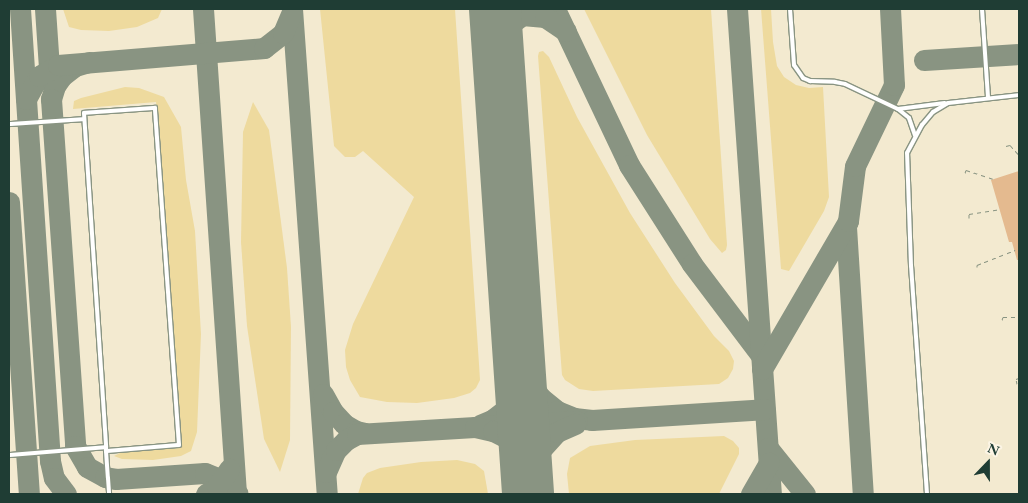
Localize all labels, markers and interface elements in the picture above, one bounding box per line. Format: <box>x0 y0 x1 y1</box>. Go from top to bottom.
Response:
north arrow <box>963 438 1013 488</box>
text: N <box>985 439 1002 460</box>

